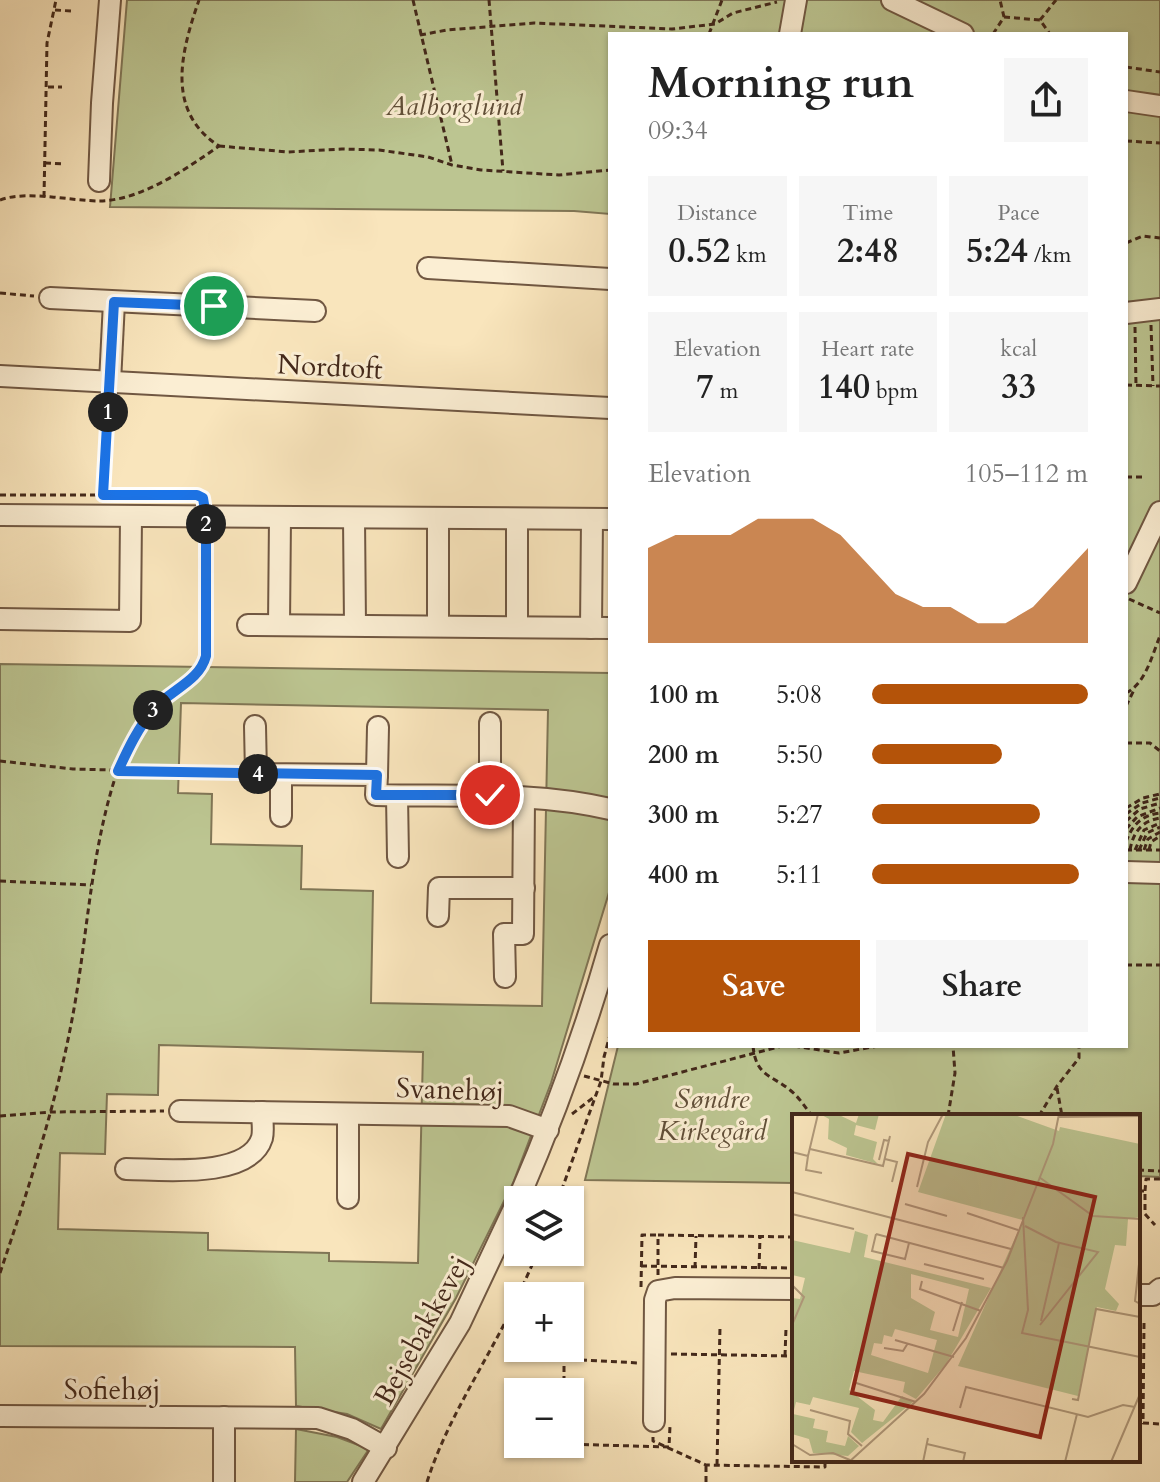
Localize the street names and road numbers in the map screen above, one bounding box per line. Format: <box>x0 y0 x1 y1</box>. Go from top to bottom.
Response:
street label: Nordtoft <box>276 345 384 389</box>
street label: Svanehøj <box>395 1069 505 1111</box>
street label: Bejsebakkevej <box>365 1249 479 1412</box>
street label: Sofiehøj <box>64 1371 160 1409</box>

